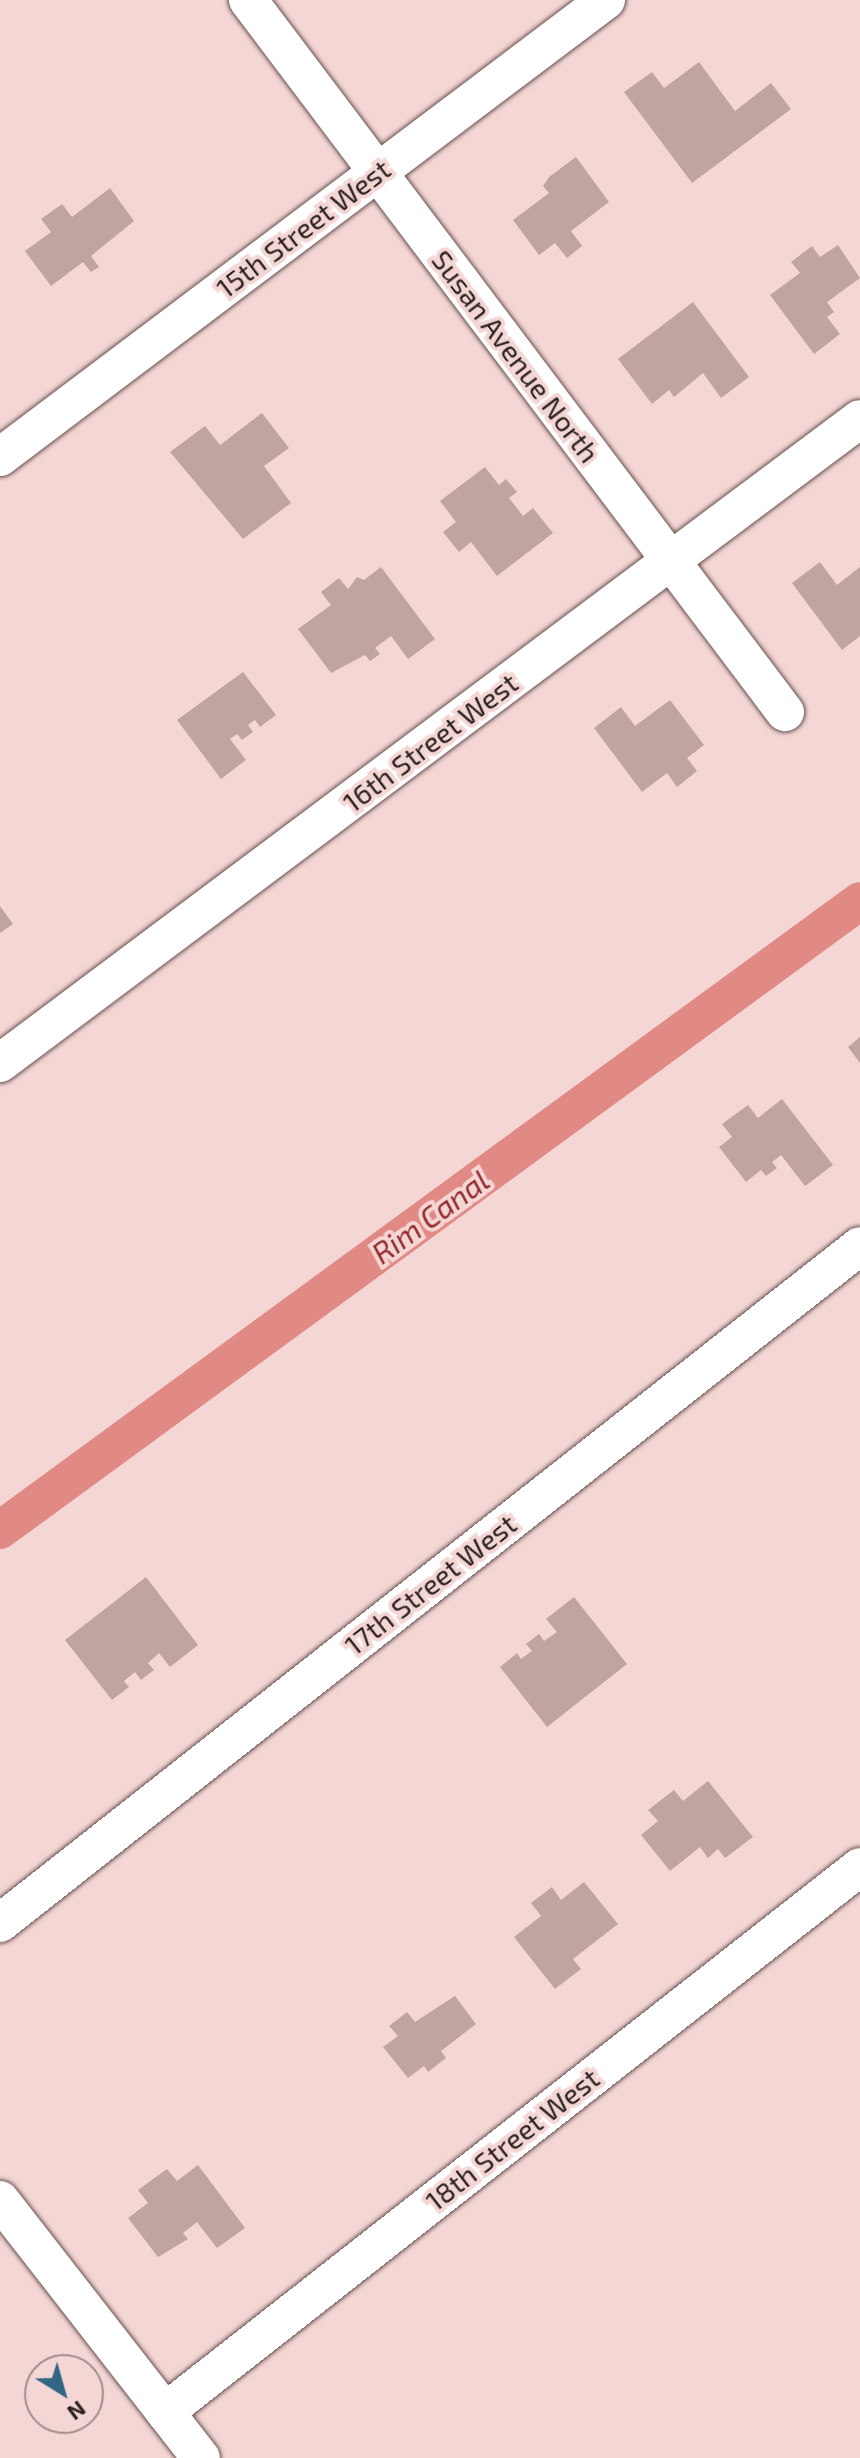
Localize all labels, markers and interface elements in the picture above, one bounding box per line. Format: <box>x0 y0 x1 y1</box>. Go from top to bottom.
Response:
street label: 15th Street West <box>209 152 397 304</box>
street label: Susan Avenue North <box>425 243 607 469</box>
street label: 16th Street West <box>336 665 524 819</box>
water label: Rim Canal <box>364 1161 496 1271</box>
street label: 17th Street West <box>337 1507 523 1661</box>
street label: 18th Street West <box>418 2061 606 2217</box>
north arrow <box>24 2354 104 2434</box>
text: N <box>63 2396 91 2427</box>

